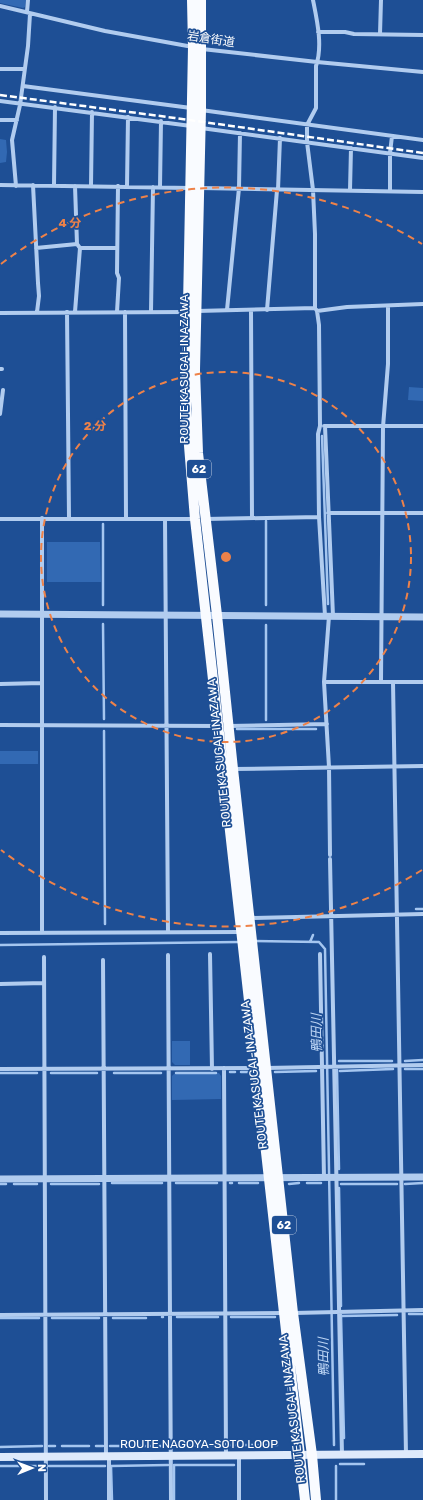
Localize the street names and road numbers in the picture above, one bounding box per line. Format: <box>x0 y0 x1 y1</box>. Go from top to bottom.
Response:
street label: 岩倉街道 <box>186 28 236 50</box>
street label: ROUTE KASUGAI-INAZAWA <box>177 294 191 444</box>
road number: 62 <box>187 460 211 478</box>
street label: ROUTE KASUGAI-INAZAWA <box>204 678 234 828</box>
street label: ROUTE KASUGAI-INAZAWA <box>238 1000 270 1150</box>
road number: 62 <box>272 1216 296 1234</box>
street label: ROUTE KASUGAI-INAZAWA <box>276 1334 308 1484</box>
street label: ROUTE NAGOYA-SOTO LOOP <box>120 1437 278 1451</box>

